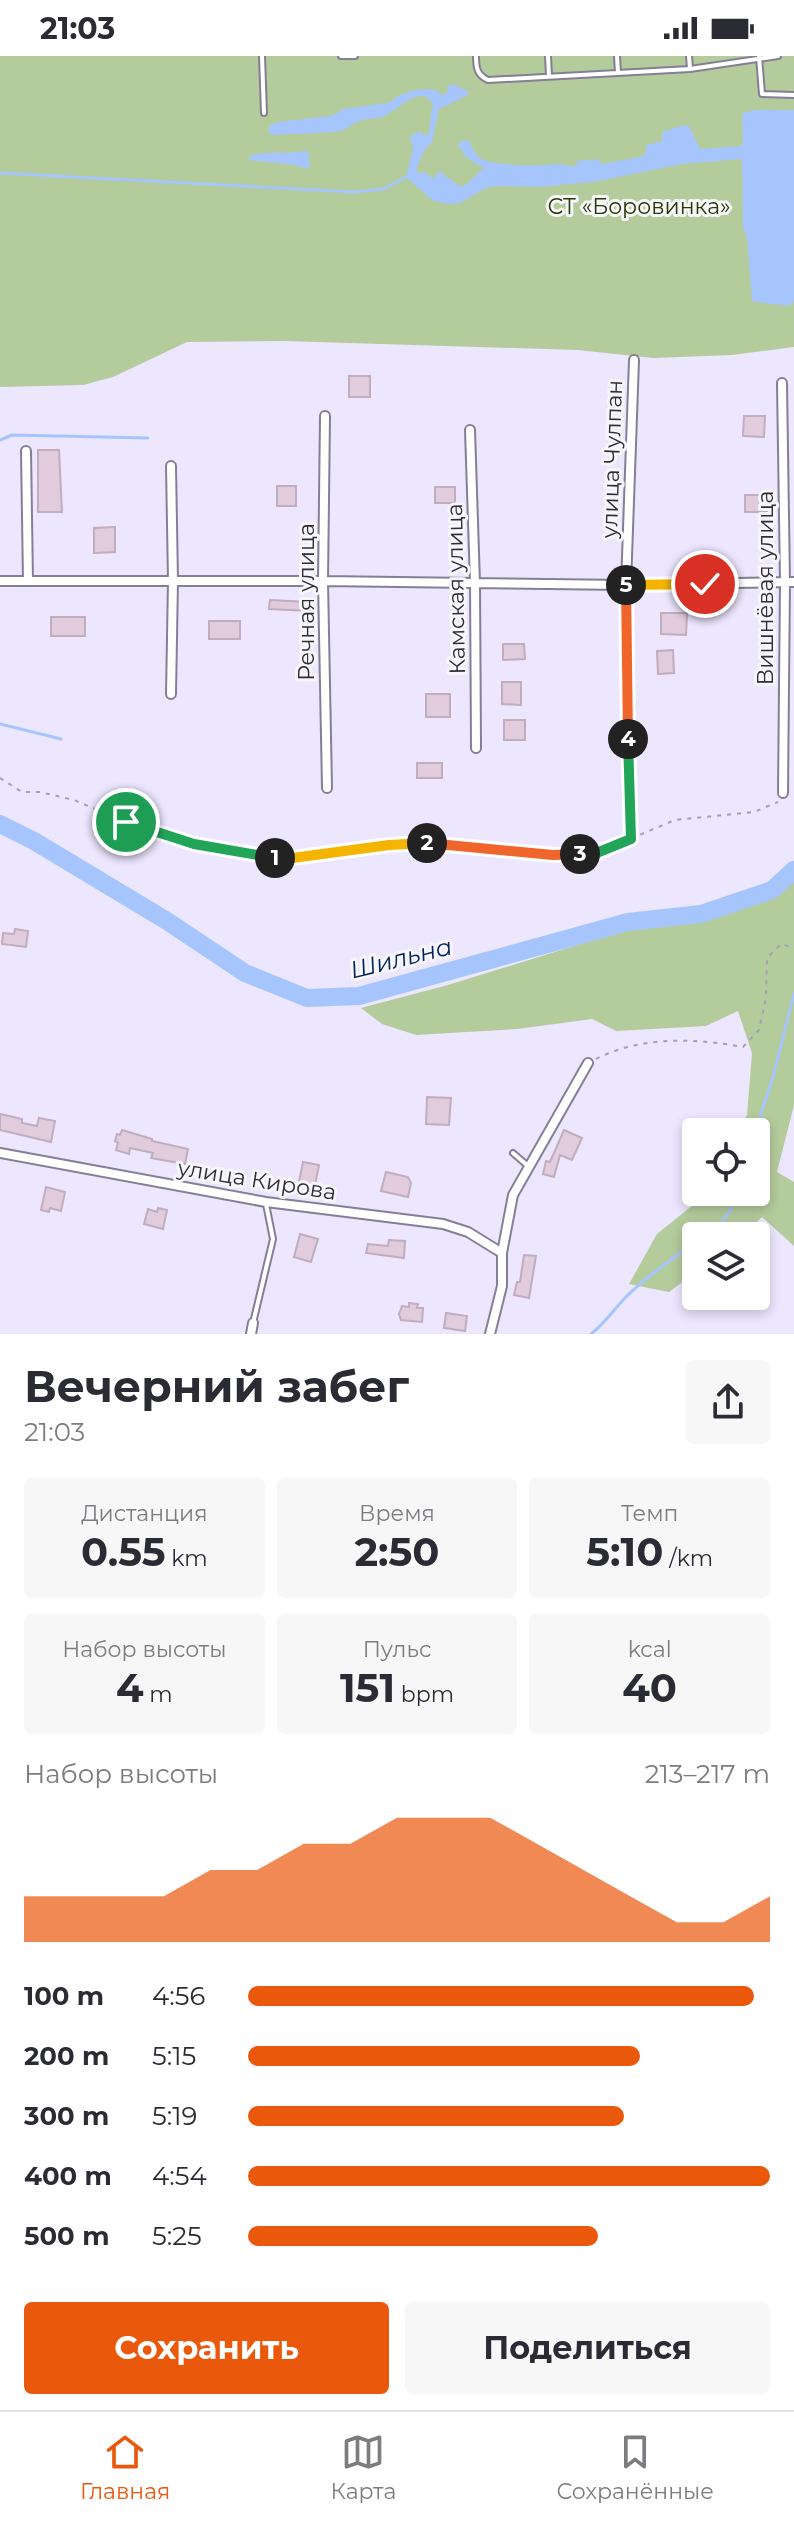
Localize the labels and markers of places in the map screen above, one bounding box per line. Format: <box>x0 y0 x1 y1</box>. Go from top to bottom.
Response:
pin <box>671 550 739 618</box>
pin: 5 <box>606 565 646 605</box>
pin: 4 <box>608 719 648 759</box>
pin <box>92 788 160 856</box>
pin: 2 <box>407 823 447 863</box>
pin: 3 <box>560 834 600 874</box>
pin: 1 <box>255 838 295 878</box>

